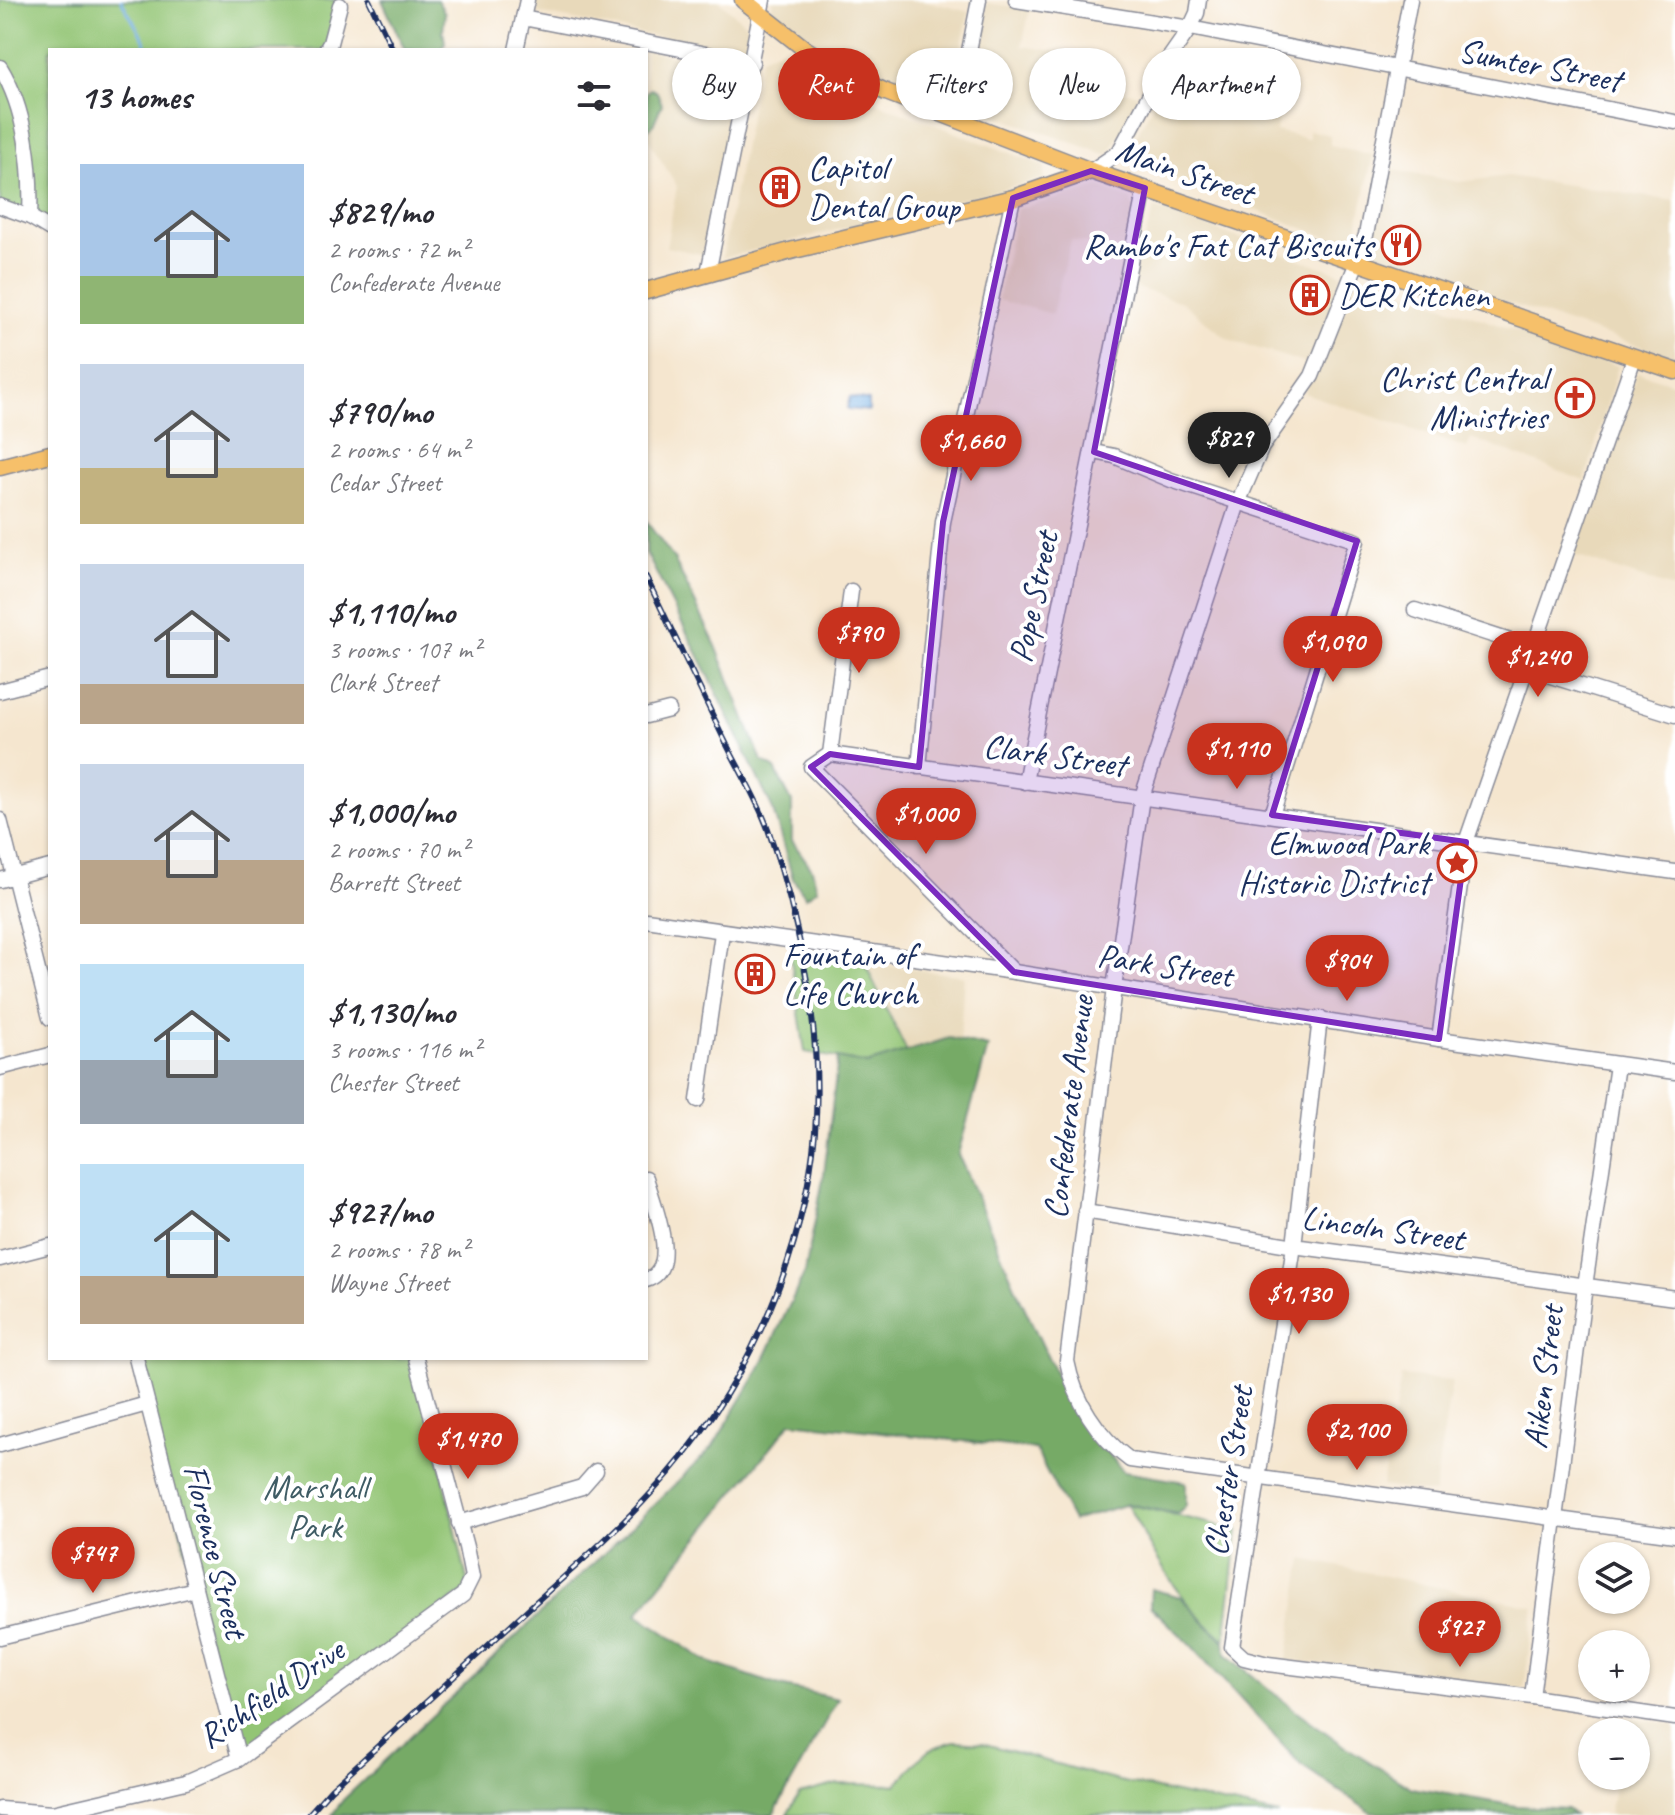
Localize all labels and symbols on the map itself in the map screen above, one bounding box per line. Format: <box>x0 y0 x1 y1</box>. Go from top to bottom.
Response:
street label: Sumter Street <box>1455 28 1629 103</box>
street label: Main Street <box>1111 127 1263 216</box>
place label: Capitol Dental Group <box>808 146 962 228</box>
building icon: Capitol Dental Group <box>759 166 801 208</box>
place label: Rambo's Fat Cat Biscuits <box>1083 224 1376 267</box>
restaurant icon: Rambo's Fat Cat Biscuits <box>1380 224 1422 266</box>
building icon: DER Kitchen <box>1289 274 1331 316</box>
place label: DER Kitchen <box>1338 274 1491 317</box>
place label: Christ Central Ministries <box>1380 357 1553 439</box>
church icon: Christ Central Ministries <box>1554 377 1596 419</box>
pin: $829 <box>1182 412 1276 480</box>
pin: $1,660 <box>906 415 1036 483</box>
street label: Pope Street <box>998 524 1069 666</box>
pin: $790 <box>812 607 906 675</box>
pin: $1,090 <box>1268 616 1398 684</box>
pin: $1,240 <box>1473 631 1603 699</box>
pin: $1,110 <box>1172 723 1302 791</box>
street label: Clark Street <box>981 724 1134 787</box>
pin: $1,000 <box>861 788 991 856</box>
place label: Elmwood Park Historic District <box>1238 822 1434 904</box>
place icon: Elmwood Park Historic District <box>1436 842 1478 884</box>
place label: Fountain of Life Church <box>783 933 922 1015</box>
street label: Park Street <box>1095 933 1239 997</box>
pin: $904 <box>1300 935 1394 1003</box>
building icon: Fountain of Life Church <box>734 953 776 995</box>
street label: Confederate Avenue <box>1033 991 1103 1221</box>
street label: Lincoln Street <box>1299 1195 1470 1261</box>
pin: $1,130 <box>1234 1268 1364 1336</box>
street label: Aiken Street <box>1513 1299 1574 1451</box>
street label: Chester Street <box>1193 1380 1263 1559</box>
pin: $2,100 <box>1292 1404 1422 1472</box>
pin: $1,470 <box>403 1413 533 1481</box>
street label: Florence Street <box>174 1460 259 1646</box>
park label: Marshall Park <box>263 1466 373 1548</box>
pin: $747 <box>46 1527 140 1595</box>
pin: $927 <box>1413 1601 1507 1669</box>
street label: Richfield Drive <box>190 1627 355 1757</box>

